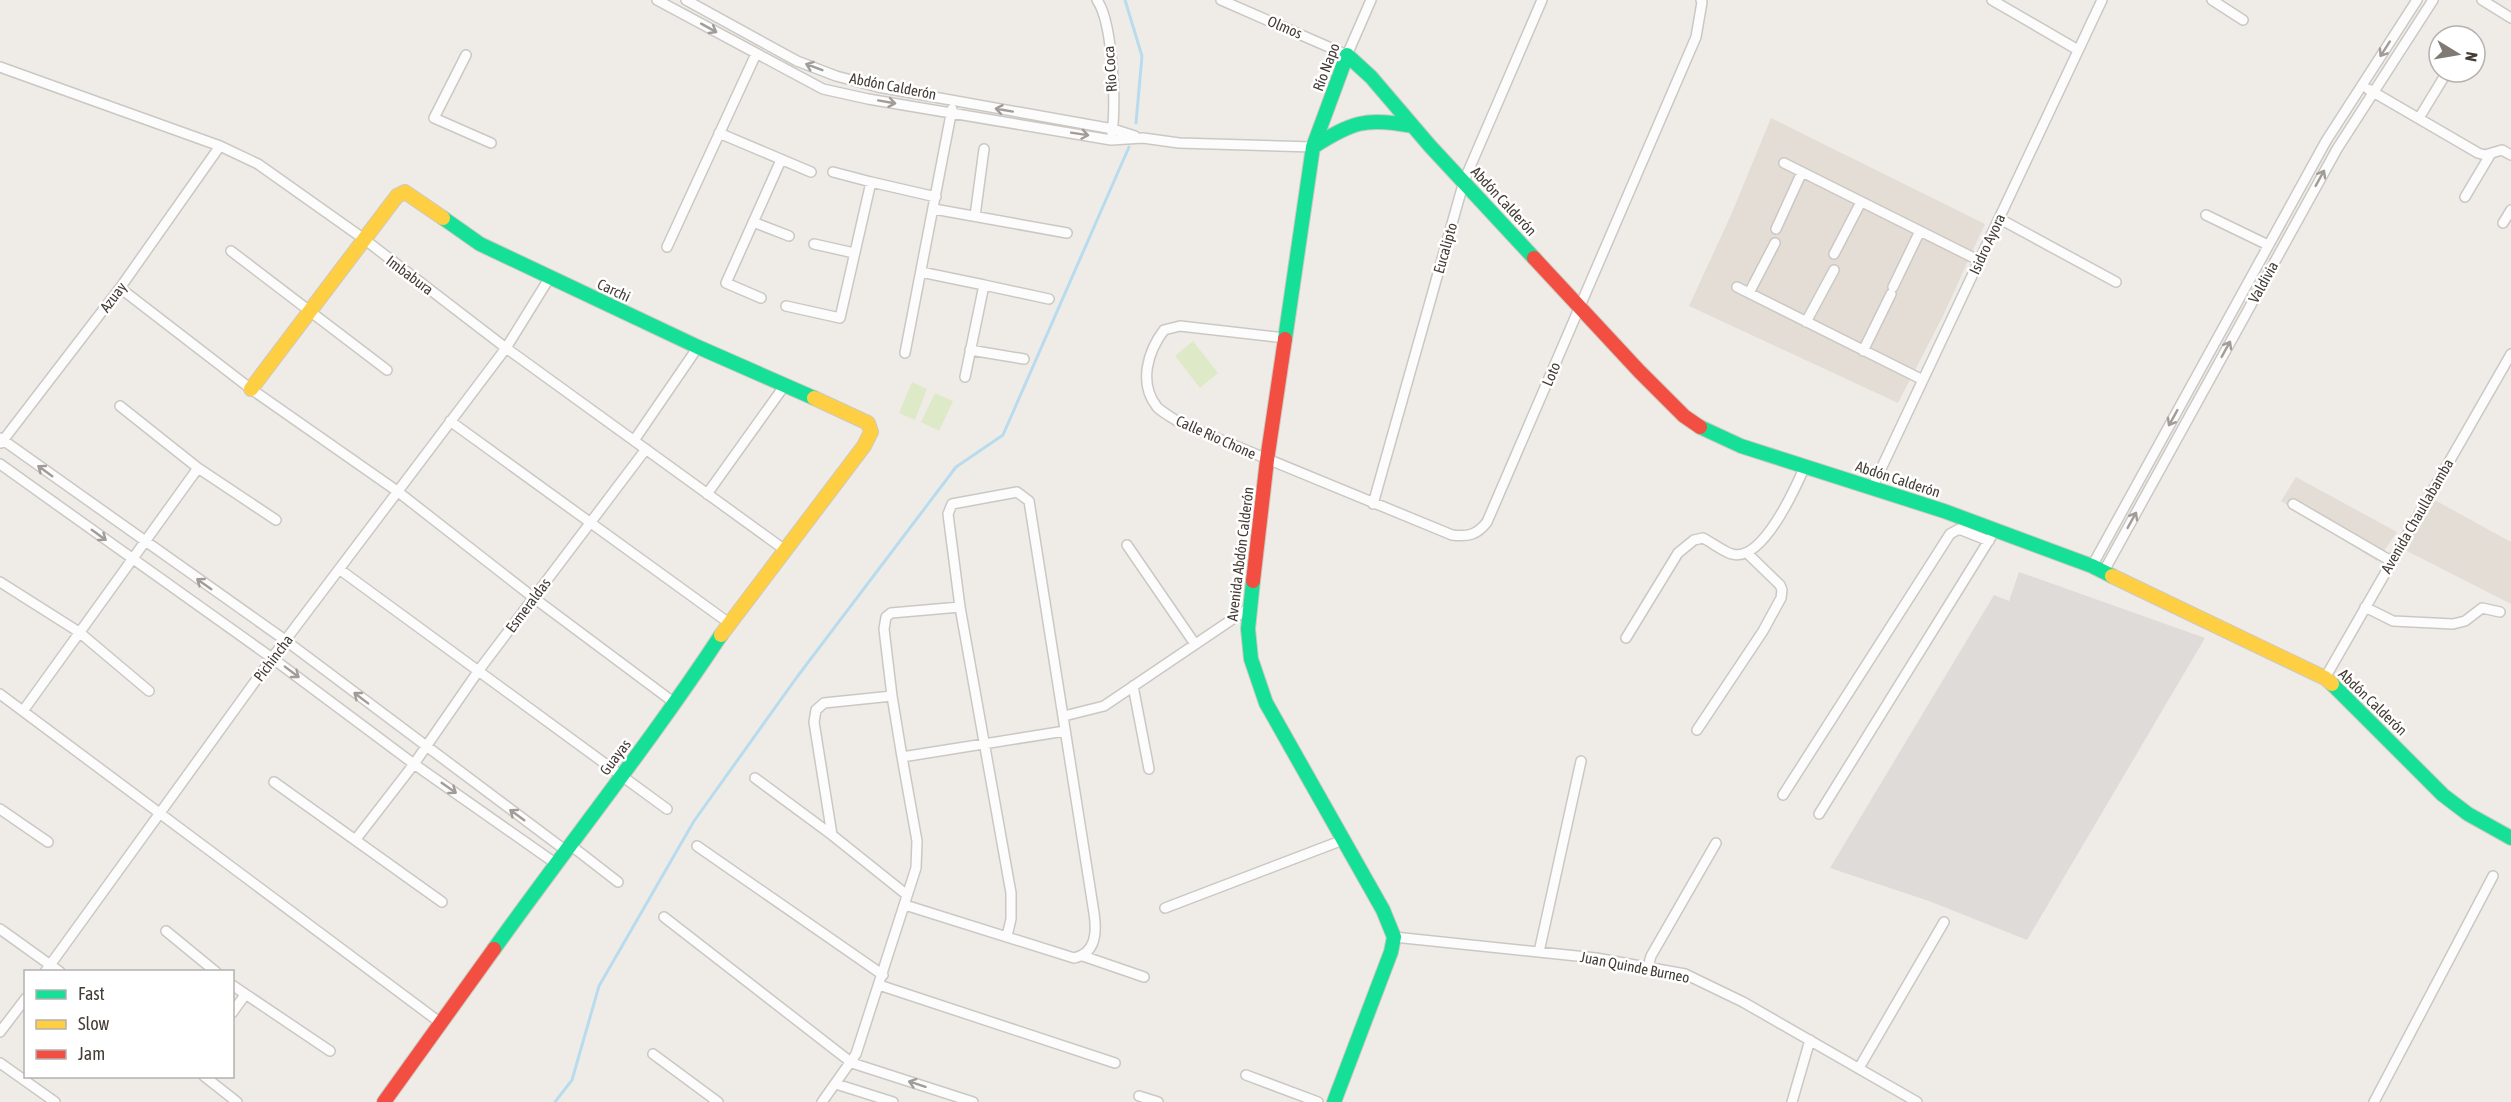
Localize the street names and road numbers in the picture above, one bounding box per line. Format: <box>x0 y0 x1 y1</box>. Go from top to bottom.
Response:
street label: Olmos <box>1265 12 1305 42</box>
street label: Río Napo <box>1309 41 1343 93</box>
street label: Río Coca <box>1100 45 1120 93</box>
street label: Abdón Calderón <box>848 69 938 103</box>
street label: Abdón Calderón <box>1468 163 1540 239</box>
street label: Isidro Ayora <box>1966 211 2008 277</box>
street label: Eucalipto <box>1430 221 1460 275</box>
street label: Imbabura <box>383 252 437 298</box>
street label: Valdivia <box>2245 258 2281 306</box>
street label: Carchi <box>595 275 633 305</box>
street label: Azuay <box>96 279 130 315</box>
street label: Loto <box>1538 360 1564 388</box>
street label: Calle Rio Chone <box>1173 412 1259 462</box>
street label: Avenida Chaullabamba <box>2377 456 2457 576</box>
street label: Abdón Calderón <box>1853 457 1943 501</box>
street label: Avenida Abdón Calderón <box>1223 486 1257 622</box>
street label: Esmeraldas <box>502 574 554 636</box>
street label: Pichincha <box>250 631 296 685</box>
street label: Abdón Calderón <box>2335 665 2411 739</box>
street label: Guayas <box>596 736 634 778</box>
street label: Juan Quinde Burneo <box>1579 948 1691 986</box>

